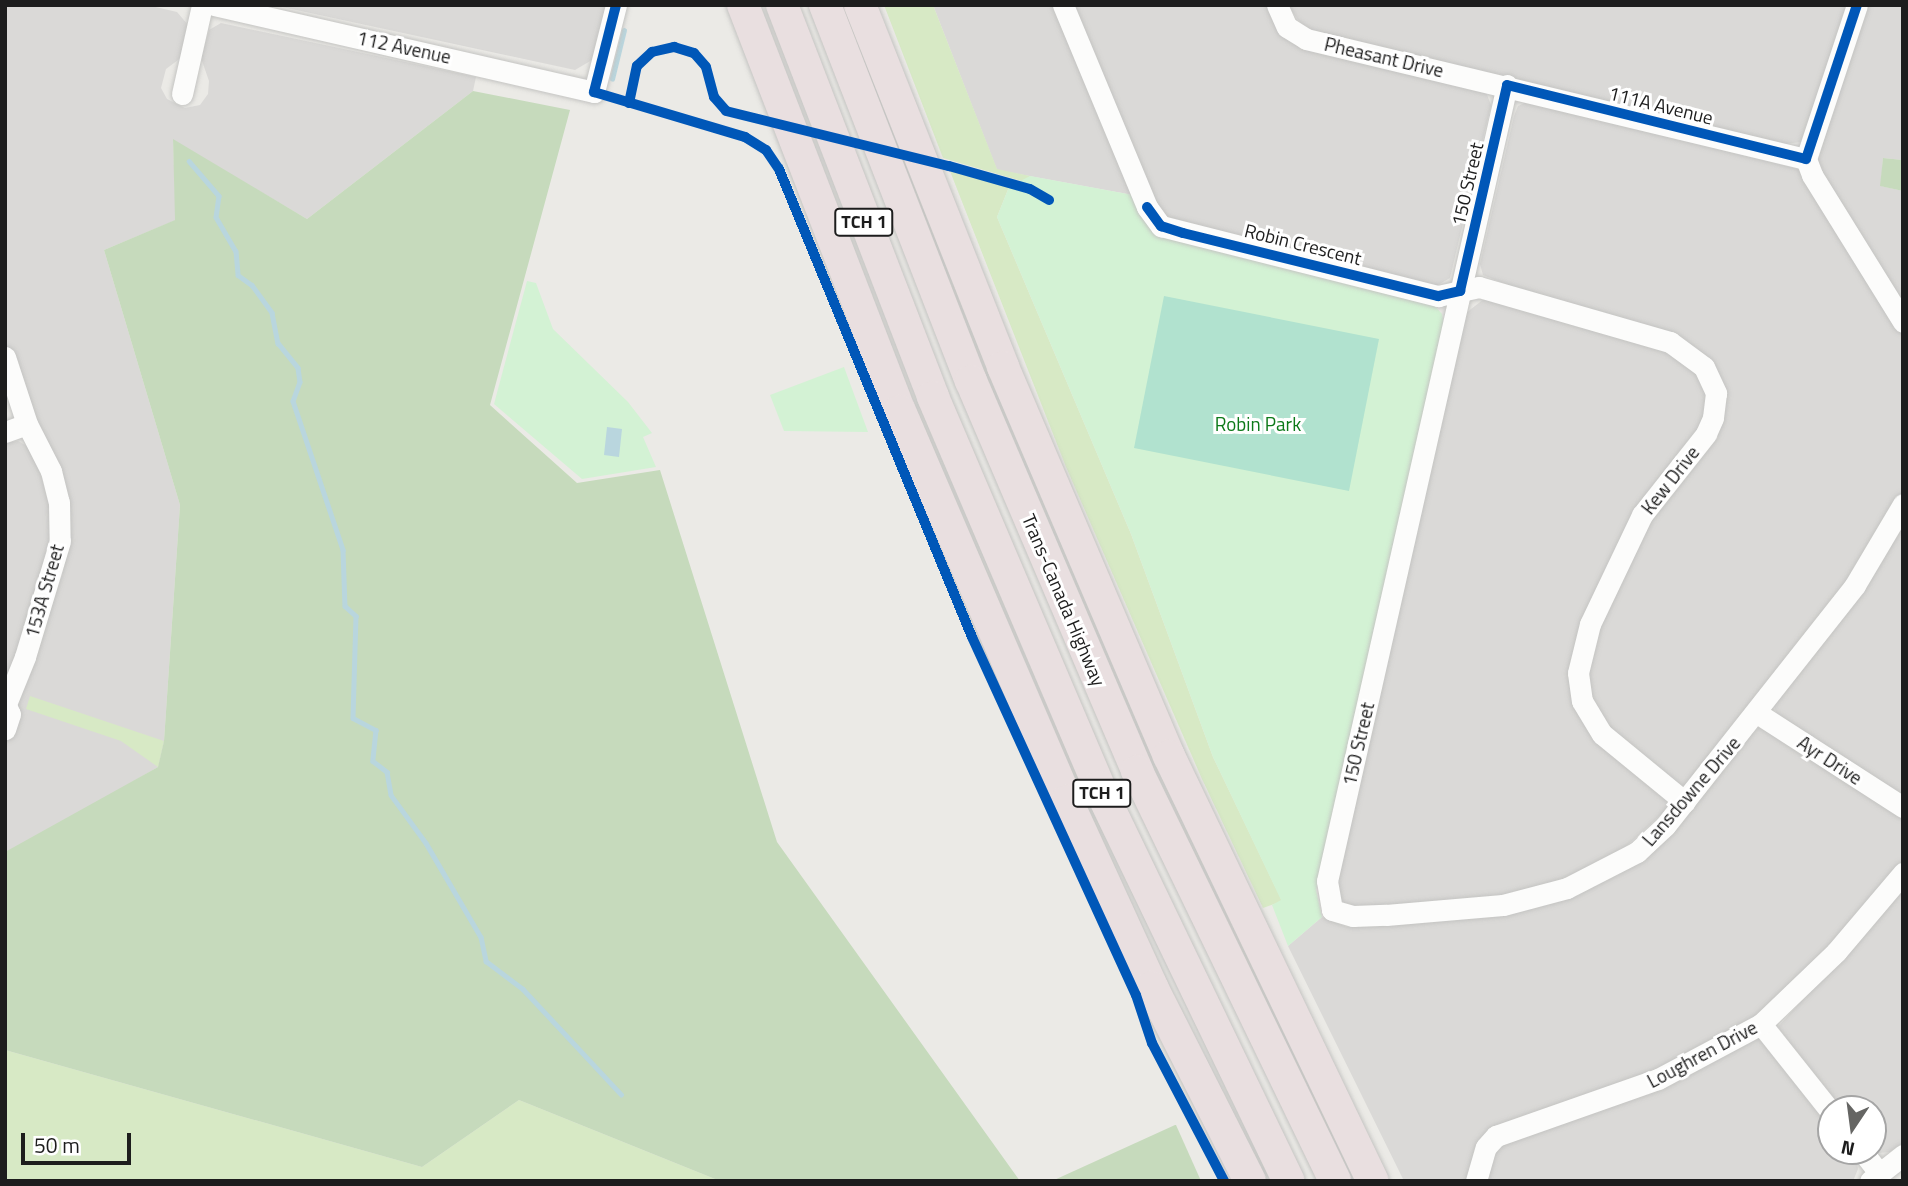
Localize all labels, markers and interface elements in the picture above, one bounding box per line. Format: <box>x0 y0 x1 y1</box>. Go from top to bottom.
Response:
street label: 112 Avenue <box>355 26 453 68</box>
street label: Pheasant Drive <box>1322 32 1446 82</box>
street label: 111A Avenue <box>1606 81 1716 129</box>
street label: 150 Street <box>1446 140 1488 228</box>
road number: TCH 1 <box>834 208 894 236</box>
street label: Robin Crescent <box>1242 218 1364 270</box>
park label: Robin Park <box>1215 413 1301 435</box>
street label: Kew Drive <box>1636 441 1704 519</box>
street label: Trans-Canada Highway <box>1017 510 1111 690</box>
street label: 153A Street <box>20 542 68 640</box>
street label: 150 Street <box>1337 700 1379 788</box>
street label: Ayr Drive <box>1793 731 1867 789</box>
street label: Lansdowne Drive <box>1637 732 1745 850</box>
road number: TCH 1 <box>1072 778 1132 808</box>
street label: Loughren Drive <box>1643 1016 1761 1092</box>
north arrow <box>1817 1095 1887 1165</box>
scale bar <box>24 1120 135 1164</box>
text: 50 m <box>34 1129 80 1161</box>
text: N <box>1838 1133 1857 1165</box>

